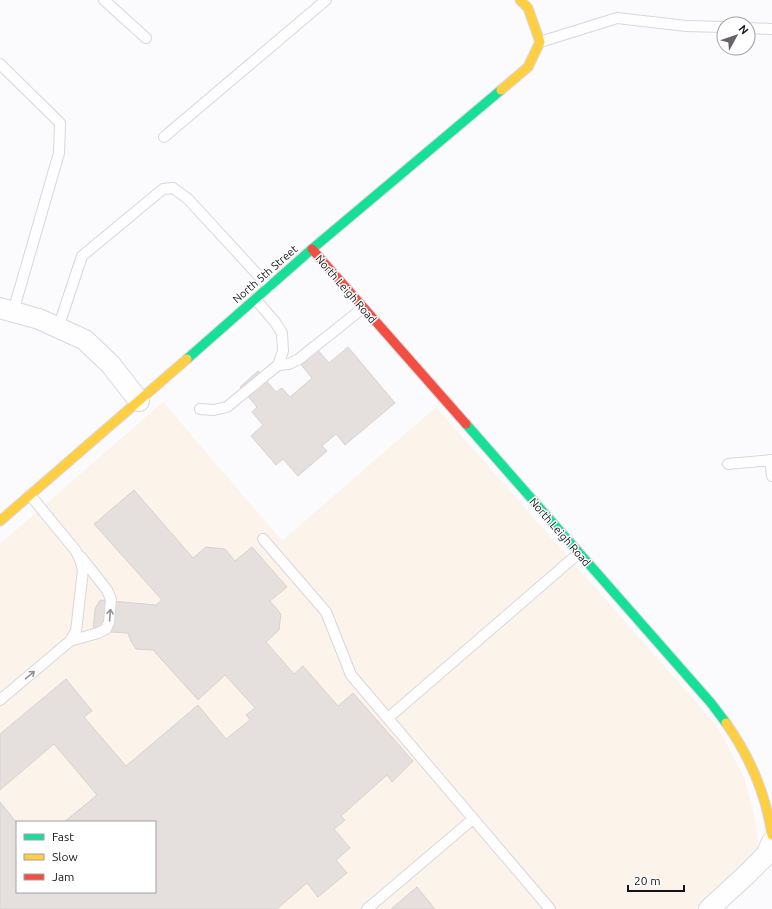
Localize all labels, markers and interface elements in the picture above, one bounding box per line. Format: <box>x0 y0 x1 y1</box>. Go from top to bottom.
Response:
north arrow <box>716 16 756 56</box>
text: N <box>736 23 751 37</box>
street label: North 5th Street <box>230 242 300 305</box>
street label: North Leigh Road <box>313 252 379 326</box>
street label: North Leigh Road <box>527 495 593 569</box>
one-way arrow <box>106 609 113 622</box>
one-way arrow <box>25 671 35 680</box>
legend <box>16 821 156 893</box>
text: Fast <box>52 830 74 843</box>
text: Slow <box>52 850 78 863</box>
scale bar <box>628 867 684 893</box>
text: Jam <box>52 870 74 883</box>
text: 20 m <box>634 874 661 887</box>

